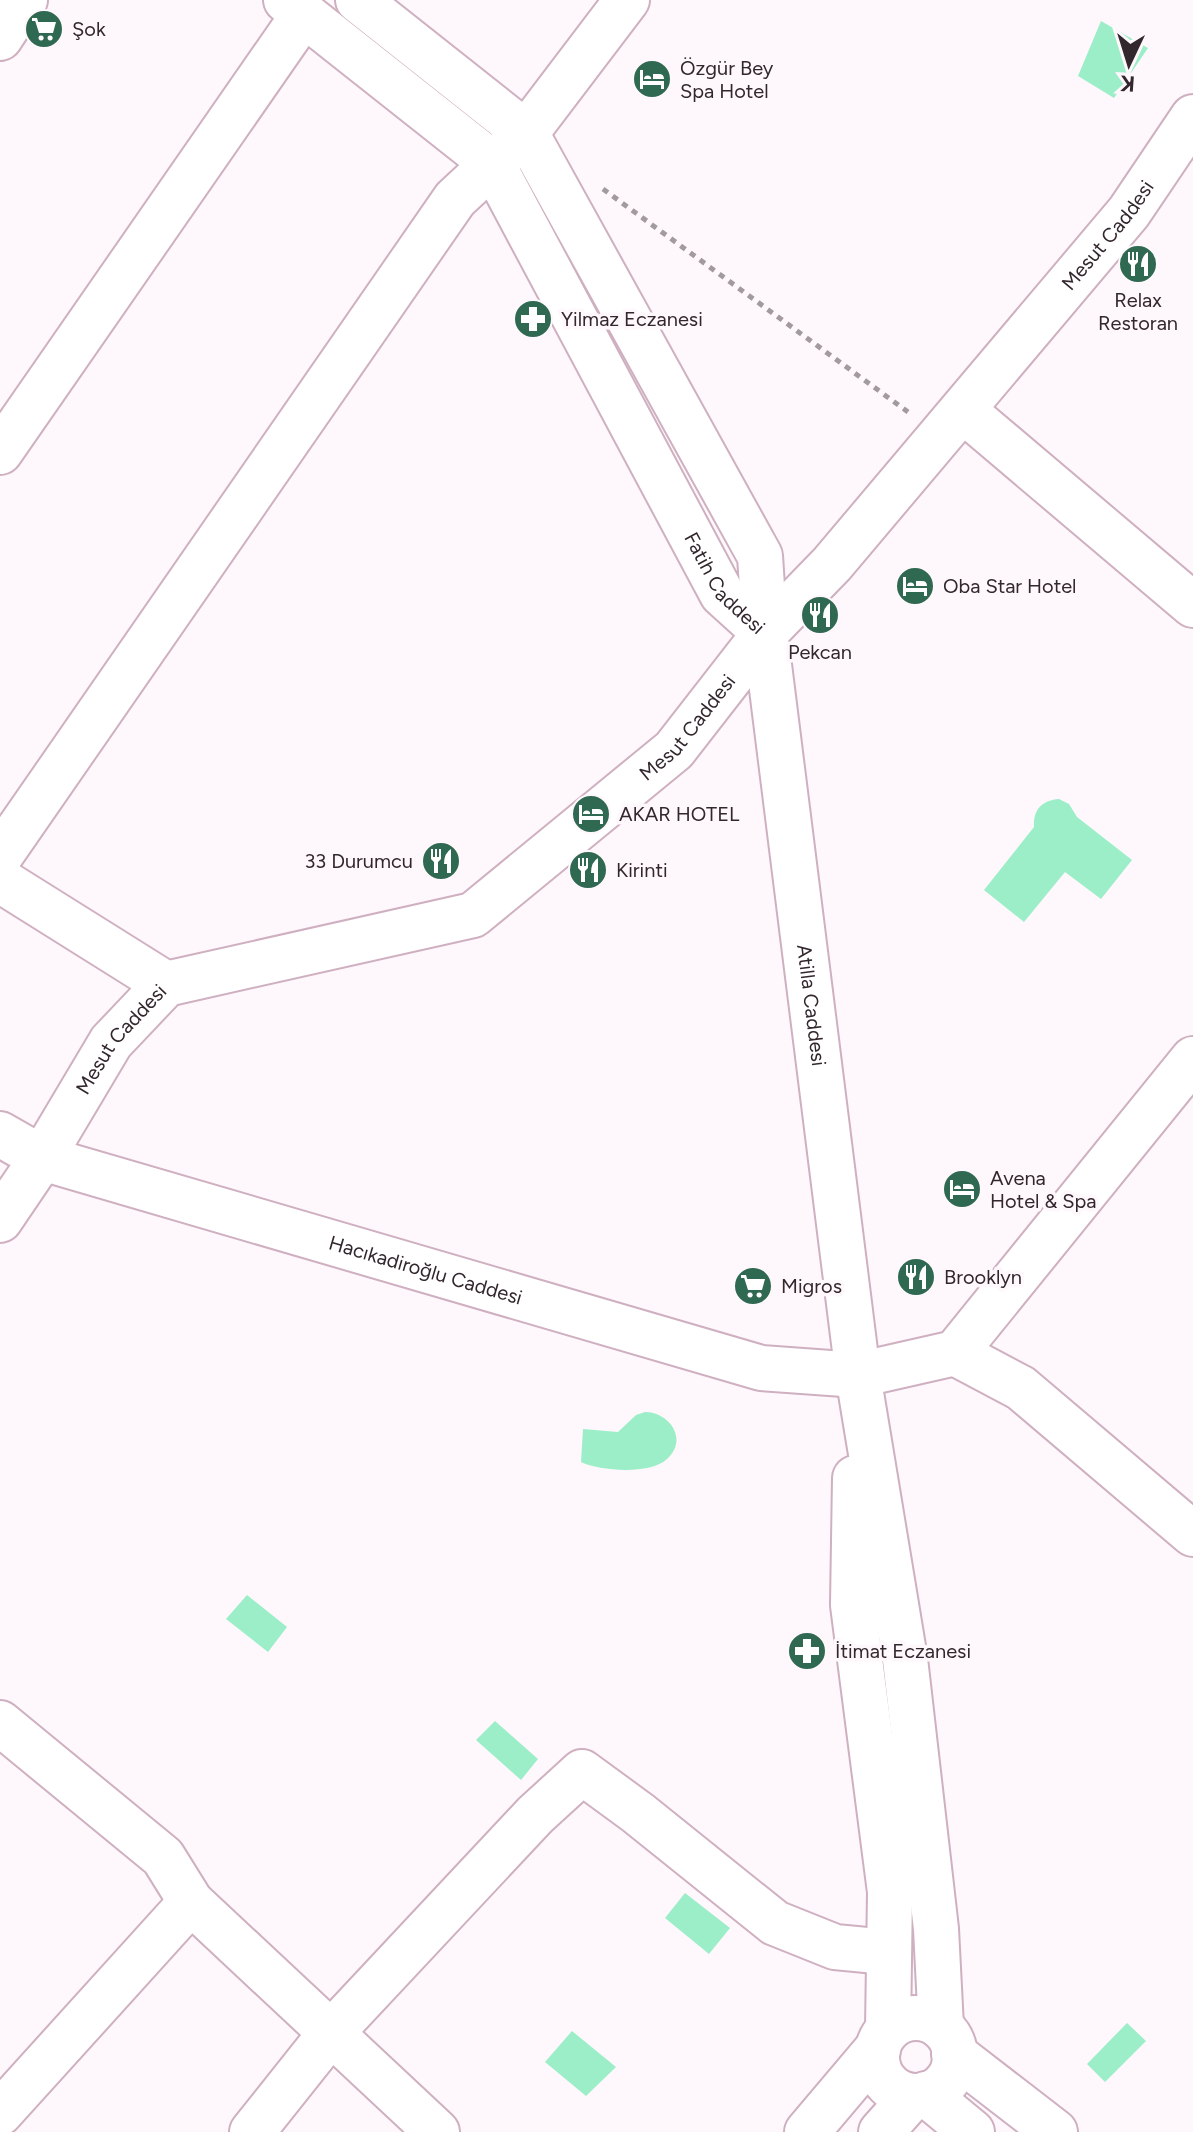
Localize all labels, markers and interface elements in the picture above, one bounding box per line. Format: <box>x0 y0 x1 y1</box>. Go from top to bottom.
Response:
supermarket icon: Şok <box>23 8 65 50</box>
place label: Şok <box>72 17 106 41</box>
north arrow <box>1089 24 1169 104</box>
place label: Özgür Bey Spa Hotel <box>680 56 774 103</box>
hotel icon: Özgür Bey Spa Hotel <box>631 58 673 100</box>
text: K <box>1119 69 1136 97</box>
street label: Mesut Caddesi <box>1056 176 1159 295</box>
restaurant icon: Relax Restoran <box>1117 243 1159 285</box>
place label: Relax Restoran <box>1098 288 1178 335</box>
pharmacy icon: Yilmaz Eczanesi <box>512 298 554 340</box>
place label: Yilmaz Eczanesi <box>561 307 703 331</box>
street label: Fatih Caddesi <box>679 528 770 639</box>
hotel icon: Oba Star Hotel <box>894 565 936 607</box>
place label: Oba Star Hotel <box>943 574 1077 598</box>
restaurant icon: Pekcan <box>799 594 841 636</box>
place label: Pekcan <box>788 640 852 664</box>
street label: Mesut Caddesi <box>634 670 740 786</box>
hotel icon: AKAR HOTEL <box>570 793 612 835</box>
place label: AKAR HOTEL <box>619 802 740 826</box>
restaurant icon: 33 Durumcu <box>420 840 462 882</box>
place label: 33 Durumcu <box>304 849 413 873</box>
restaurant icon: Kirinti <box>567 849 609 891</box>
place label: Kirinti <box>616 858 668 882</box>
street label: Atilla Caddesi <box>792 943 831 1068</box>
street label: Mesut Caddesi <box>71 979 171 1099</box>
place label: Avena Hotel & Spa <box>990 1166 1097 1213</box>
hotel icon: Avena Hotel & Spa <box>941 1168 983 1210</box>
street label: Hacıkadiroğlu Caddesi <box>326 1230 525 1310</box>
restaurant icon: Brooklyn <box>895 1256 937 1298</box>
supermarket icon: Migros <box>732 1265 774 1307</box>
place label: Brooklyn <box>944 1265 1022 1289</box>
place label: Migros <box>781 1274 842 1298</box>
pharmacy icon: İtimat Eczanesi <box>786 1630 828 1672</box>
place label: İtimat Eczanesi <box>835 1639 971 1663</box>

